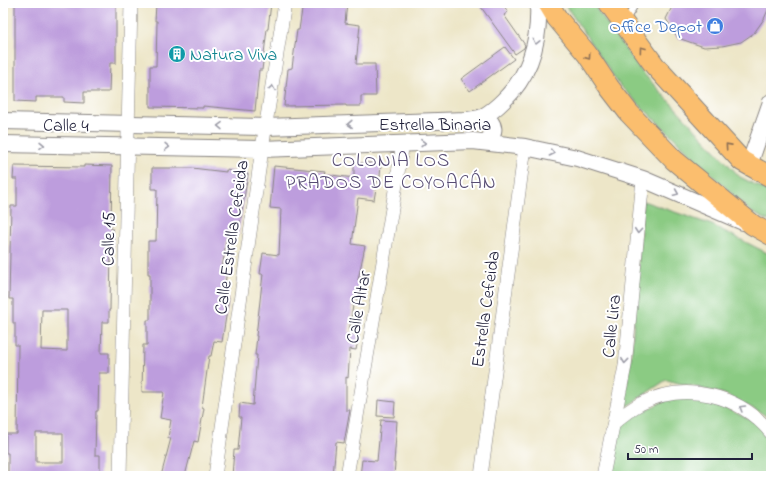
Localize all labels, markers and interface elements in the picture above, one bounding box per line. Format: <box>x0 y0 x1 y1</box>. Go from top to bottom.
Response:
place label: Office Depot <box>609 15 702 41</box>
shop icon: Office Depot <box>705 16 725 36</box>
one-way arrow <box>532 39 540 45</box>
place label: Natura Viva <box>190 43 277 69</box>
building icon: Natura Viva <box>167 44 187 64</box>
one-way arrow <box>640 46 647 53</box>
one-way arrow <box>583 52 590 59</box>
one-way arrow <box>267 85 276 91</box>
street label: Estrella Binaria <box>379 113 491 139</box>
street label: Calle 4 <box>43 114 90 140</box>
one-way arrow <box>347 120 353 128</box>
one-way arrow <box>217 122 223 130</box>
one-way arrow <box>420 138 426 147</box>
one-way arrow <box>39 141 45 149</box>
one-way arrow <box>164 143 170 151</box>
one-way arrow <box>726 144 733 151</box>
district label: COLONIA LOS PRADOS DE COYOACÁN <box>285 148 497 197</box>
one-way arrow <box>549 148 555 156</box>
street label: Calle Estrella Cefeida <box>209 158 257 316</box>
one-way arrow <box>672 188 679 196</box>
street label: Calle 15 <box>97 212 123 266</box>
one-way arrow <box>634 228 643 234</box>
street label: Estrella Cefeida <box>466 249 508 369</box>
street label: Calle Altar <box>341 268 379 346</box>
street label: Calle Lira <box>597 293 629 359</box>
one-way arrow <box>621 358 630 364</box>
one-way arrow <box>739 405 746 412</box>
scale bar <box>628 435 752 461</box>
text: 50 m <box>634 441 658 459</box>

